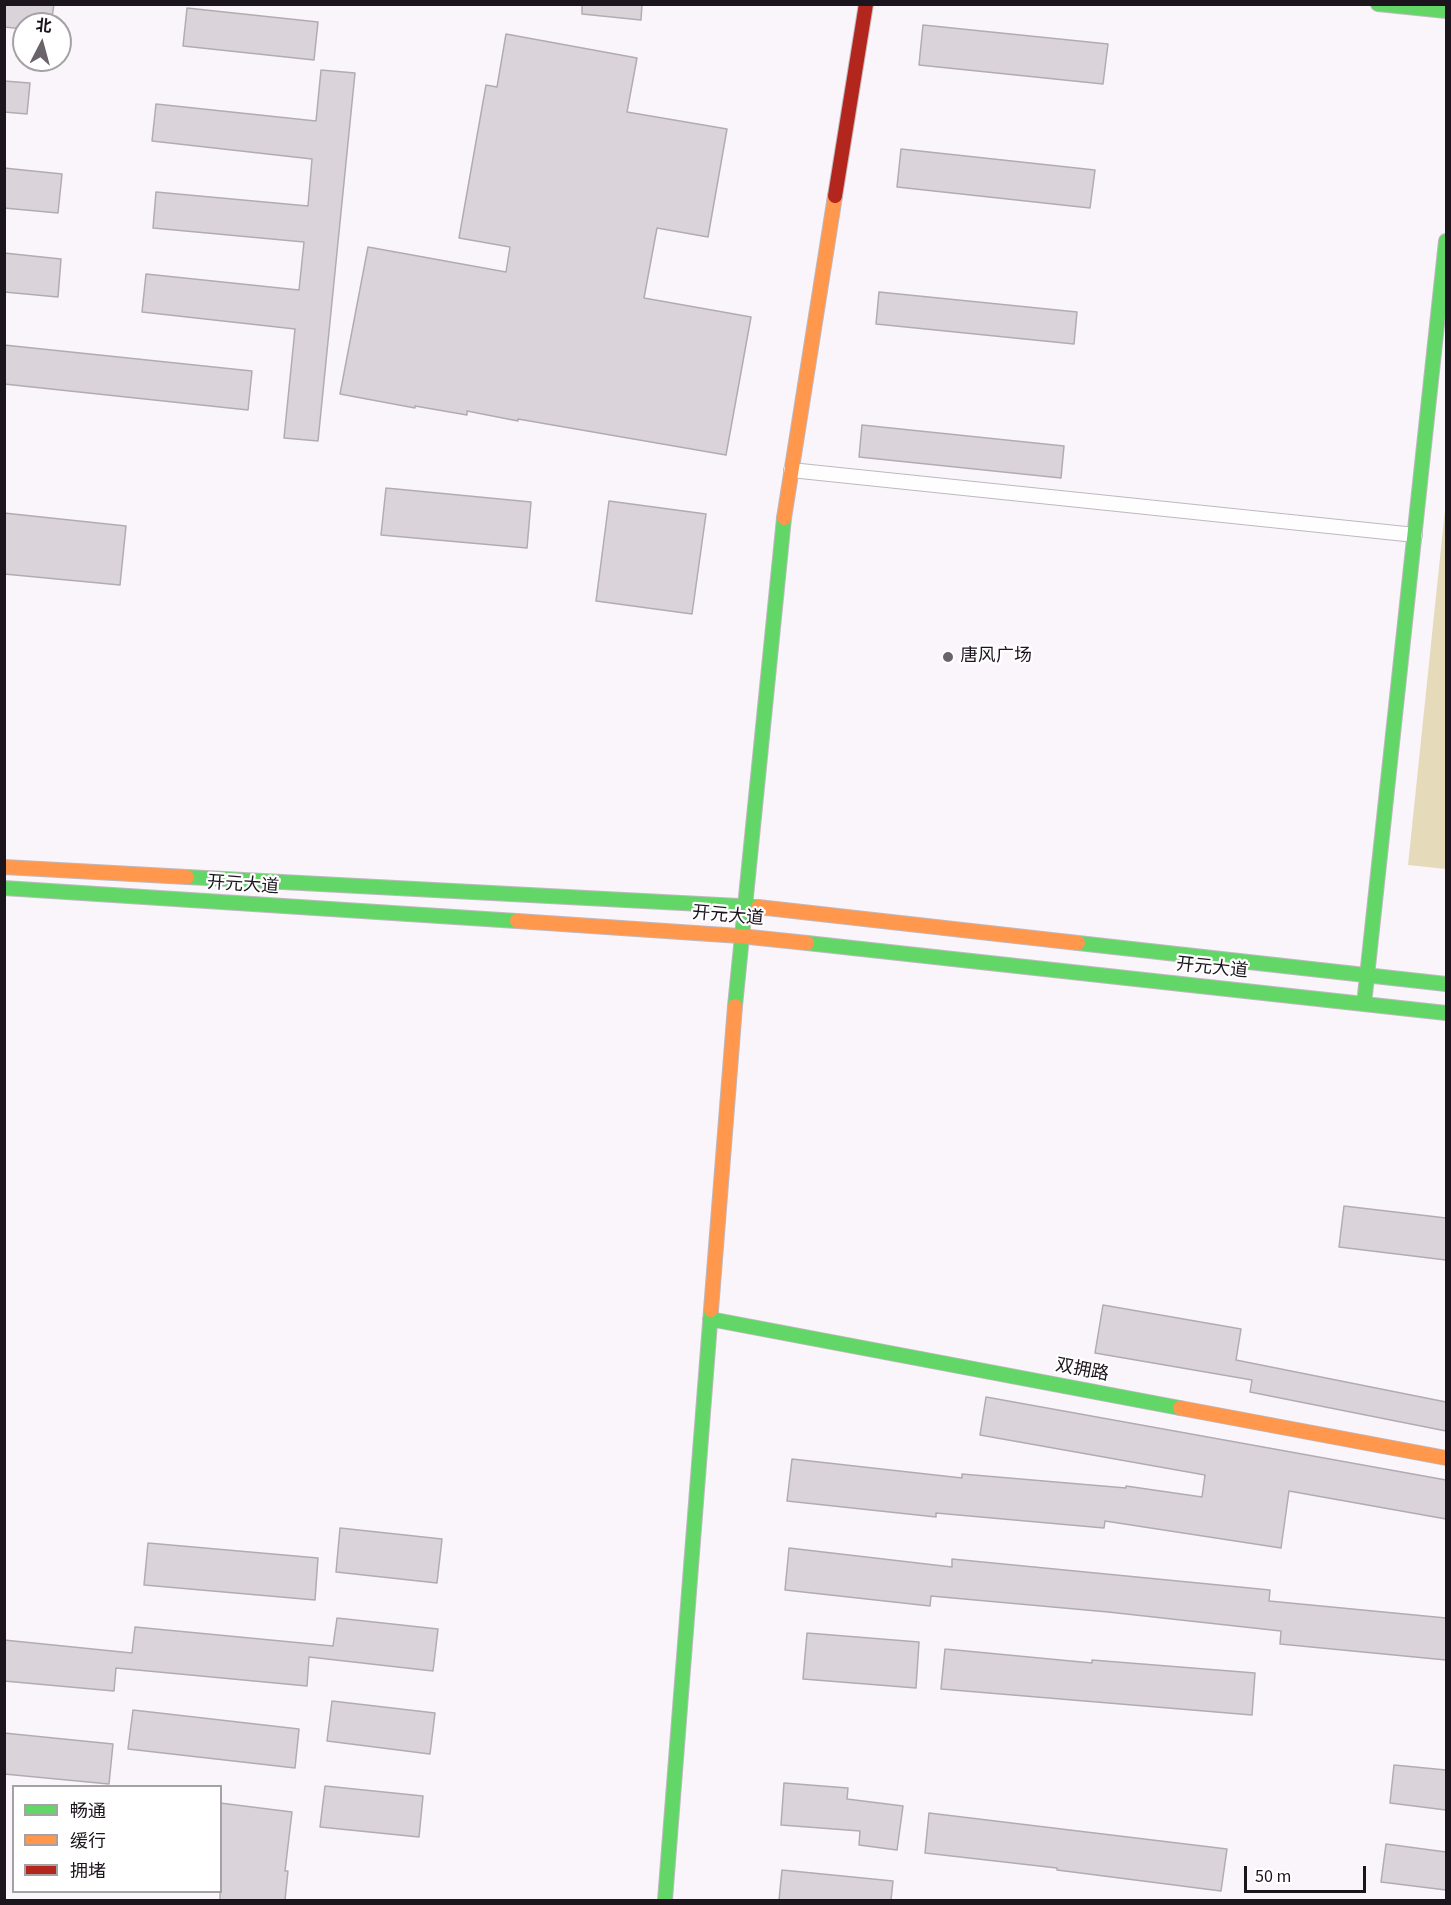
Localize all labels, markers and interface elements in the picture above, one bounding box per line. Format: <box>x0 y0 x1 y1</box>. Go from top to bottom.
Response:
north arrow <box>12 12 72 72</box>
text: 北 <box>35 14 53 38</box>
place label: 唐风广场 <box>960 646 1032 668</box>
marker: 唐风广场 <box>941 650 955 664</box>
street label: 开元大道 <box>206 873 280 899</box>
street label: 开元大道 <box>691 903 765 931</box>
street label: 开元大道 <box>1175 954 1249 984</box>
street label: 双拥路 <box>1053 1355 1111 1387</box>
legend <box>12 1785 222 1893</box>
text: 畅通 <box>70 1799 106 1824</box>
text: 缓行 <box>70 1829 106 1854</box>
scale bar <box>1247 1854 1368 1892</box>
text: 拥堵 <box>70 1859 106 1884</box>
text: 50 m <box>1255 1864 1291 1889</box>

